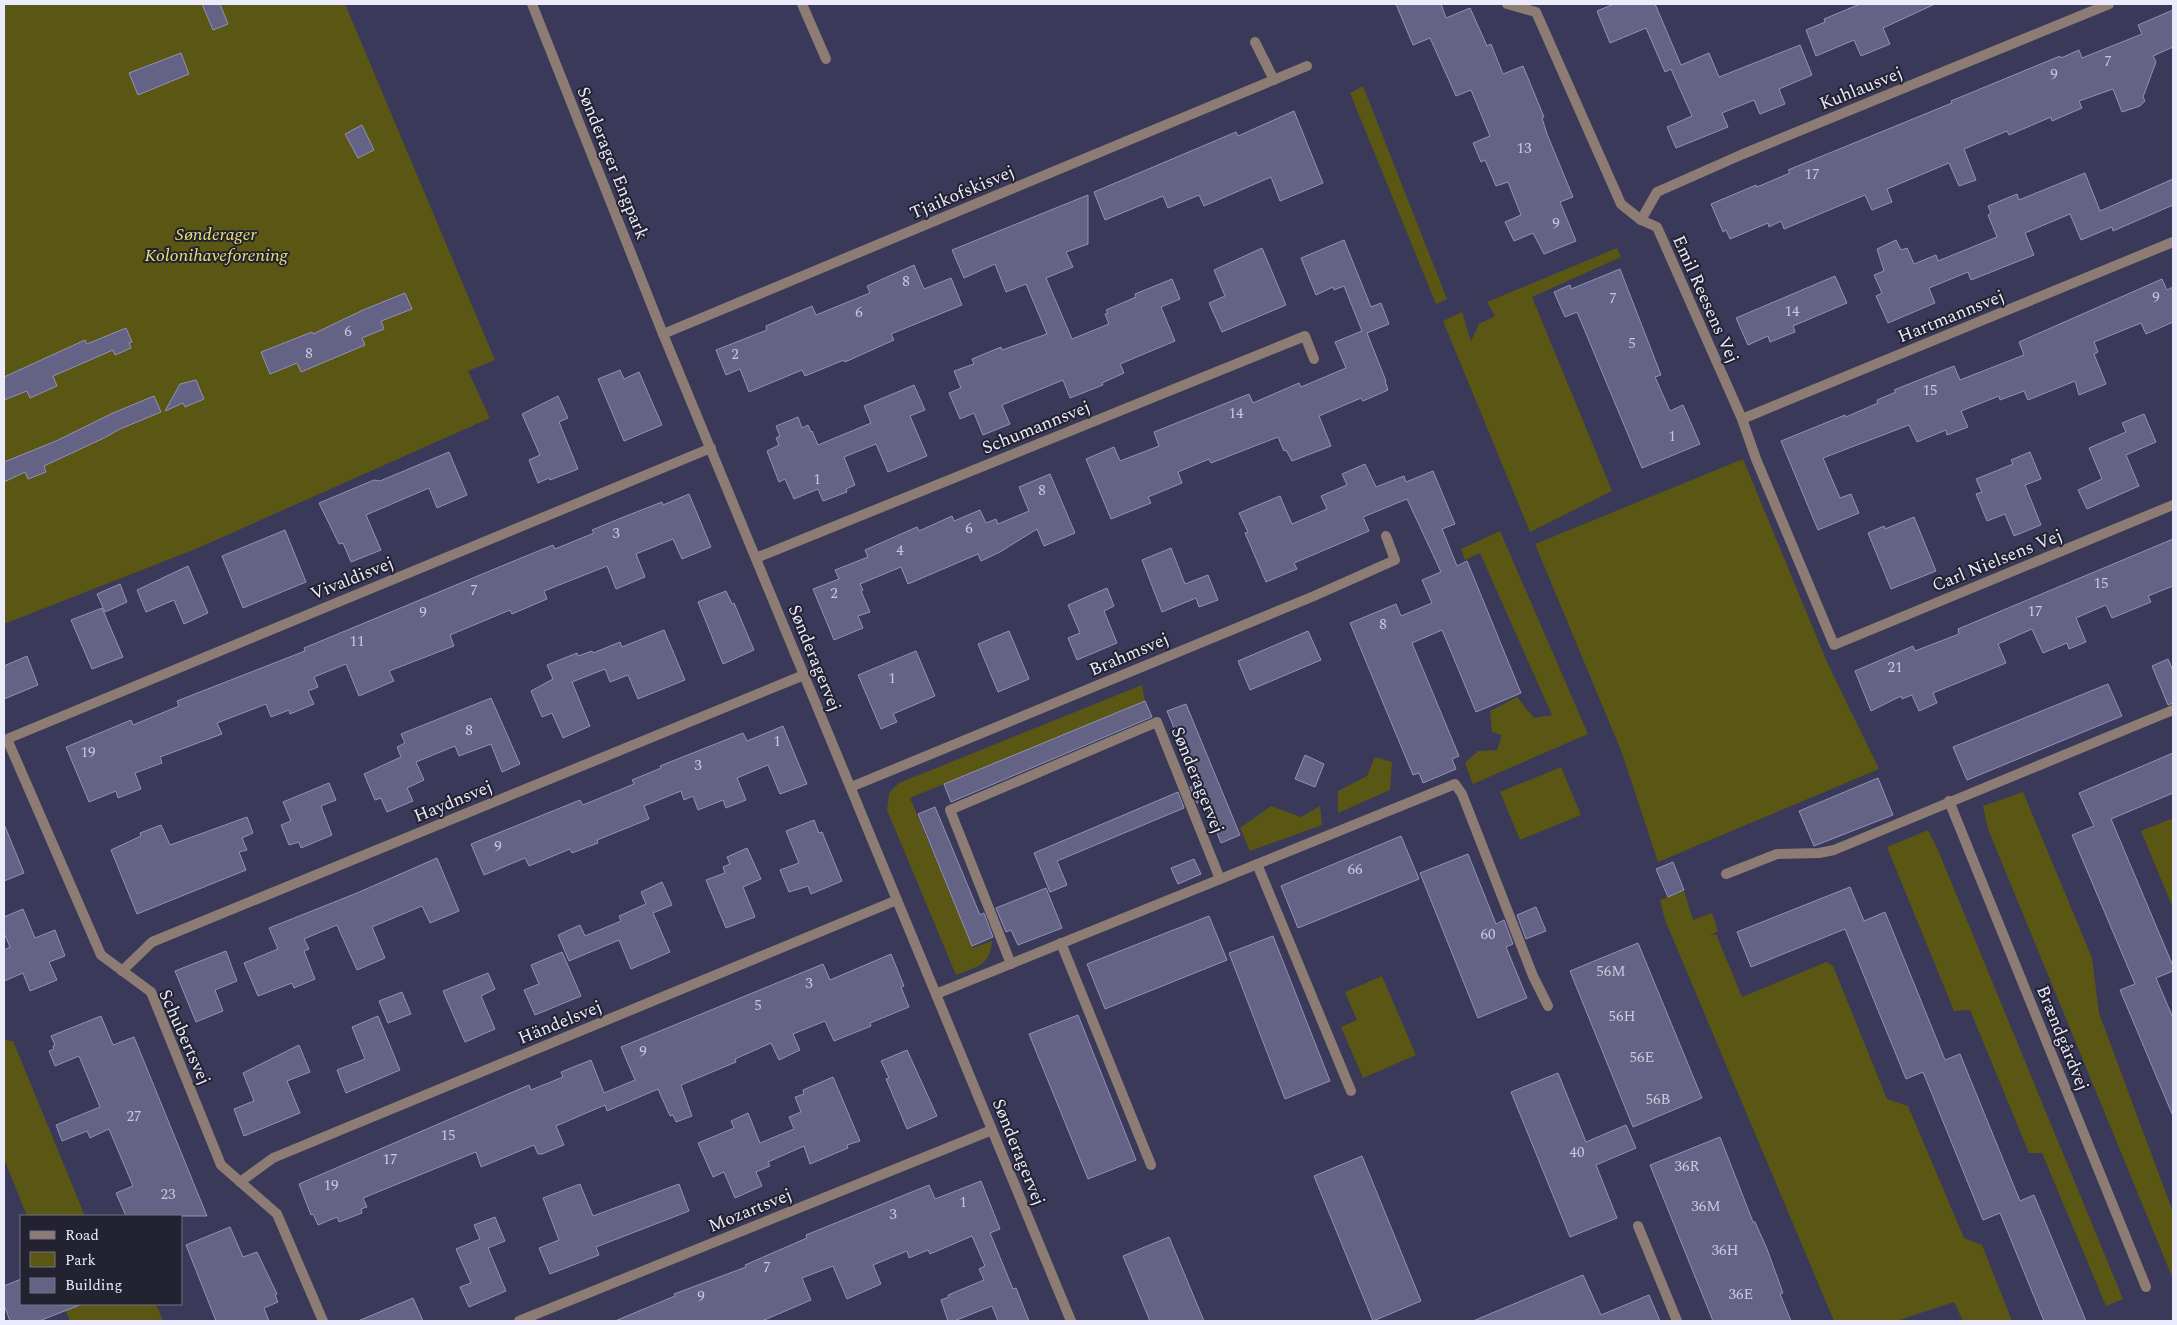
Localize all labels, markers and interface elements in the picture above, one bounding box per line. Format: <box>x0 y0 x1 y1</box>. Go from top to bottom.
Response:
house number: 7 <box>2104 50 2112 73</box>
street label: Kuhlausvej <box>1815 59 1907 117</box>
house number: 9 <box>2050 63 2058 86</box>
street label: Sønderager Engpark <box>569 83 656 244</box>
house number: 13 <box>1516 137 1532 160</box>
street label: Tjaikofskisvej <box>906 158 1019 227</box>
house number: 17 <box>1804 163 1820 186</box>
house number: 9 <box>1552 212 1560 235</box>
park label: Sønderager Kolonihaveforening <box>144 221 289 269</box>
street label: Emil Reesens Vej <box>1665 231 1746 368</box>
house number: 8 <box>902 270 910 293</box>
street label: Hartmannsvej <box>1894 283 2009 350</box>
house number: 9 <box>2152 286 2160 309</box>
house number: 7 <box>1609 287 1617 310</box>
house number: 14 <box>1784 300 1800 323</box>
house number: 6 <box>855 301 863 324</box>
house number: 6 <box>344 320 352 343</box>
house number: 5 <box>1628 332 1636 355</box>
house number: 8 <box>305 342 313 365</box>
house number: 2 <box>731 343 739 366</box>
house number: 15 <box>1922 379 1938 402</box>
street label: Schumannsvej <box>978 393 1095 462</box>
house number: 14 <box>1228 402 1244 425</box>
house number: 1 <box>1668 425 1676 448</box>
house number: 1 <box>813 468 821 491</box>
house number: 8 <box>1038 479 1046 502</box>
house number: 6 <box>965 517 973 540</box>
house number: 3 <box>612 522 620 545</box>
street label: Carl Nielsens Vej <box>1928 522 2067 599</box>
house number: 4 <box>896 539 904 562</box>
street label: Vivaldisvej <box>306 549 398 607</box>
house number: 15 <box>2093 572 2109 595</box>
house number: 7 <box>470 579 478 602</box>
house number: 2 <box>830 582 838 605</box>
house number: 17 <box>2027 600 2043 623</box>
house number: 9 <box>419 601 427 624</box>
street label: Sønderagervej <box>781 601 848 716</box>
house number: 8 <box>1379 613 1387 636</box>
street label: Brahmsvej <box>1085 626 1173 683</box>
house number: 11 <box>349 630 365 653</box>
house number: 21 <box>1887 656 1903 679</box>
house number: 1 <box>888 667 896 690</box>
house number: 8 <box>465 719 473 742</box>
street label: Sønderagervej <box>1164 723 1231 838</box>
house number: 1 <box>773 730 781 753</box>
house number: 19 <box>80 741 96 764</box>
house number: 3 <box>694 754 702 777</box>
street label: Haydnsvej <box>410 773 497 830</box>
house number: 9 <box>494 835 502 858</box>
house number: 66 <box>1347 858 1363 881</box>
house number: 60 <box>1480 923 1496 946</box>
house number: 56M <box>1596 960 1626 983</box>
house number: 3 <box>805 972 813 995</box>
street label: Brændgårdvej <box>2029 981 2096 1095</box>
street label: Schubertsvej <box>151 985 218 1089</box>
street label: Händelsvej <box>514 993 606 1052</box>
house number: 5 <box>754 994 762 1017</box>
house number: 56H <box>1608 1005 1636 1028</box>
house number: 9 <box>639 1040 647 1063</box>
house number: 56E <box>1630 1046 1654 1069</box>
house number: 56B <box>1646 1088 1671 1111</box>
street label: Sønderagervej <box>985 1095 1052 1210</box>
house number: 27 <box>126 1105 142 1128</box>
house number: 15 <box>440 1124 456 1147</box>
house number: 40 <box>1569 1141 1585 1164</box>
house number: 17 <box>382 1148 398 1171</box>
house number: 36R <box>1675 1155 1700 1178</box>
house number: 19 <box>323 1174 339 1197</box>
street label: Mozartsvej <box>704 1181 796 1240</box>
house number: 23 <box>160 1183 176 1206</box>
house number: 1 <box>959 1191 967 1214</box>
house number: 36M <box>1691 1195 1721 1218</box>
house number: 3 <box>889 1203 897 1226</box>
legend <box>20 1215 182 1305</box>
text: Road <box>65 1224 99 1247</box>
house number: 36H <box>1711 1239 1739 1262</box>
text: Park <box>65 1249 96 1272</box>
house number: 7 <box>763 1256 771 1279</box>
text: Building <box>65 1274 122 1297</box>
house number: 36E <box>1729 1283 1753 1306</box>
house number: 9 <box>697 1285 705 1308</box>

